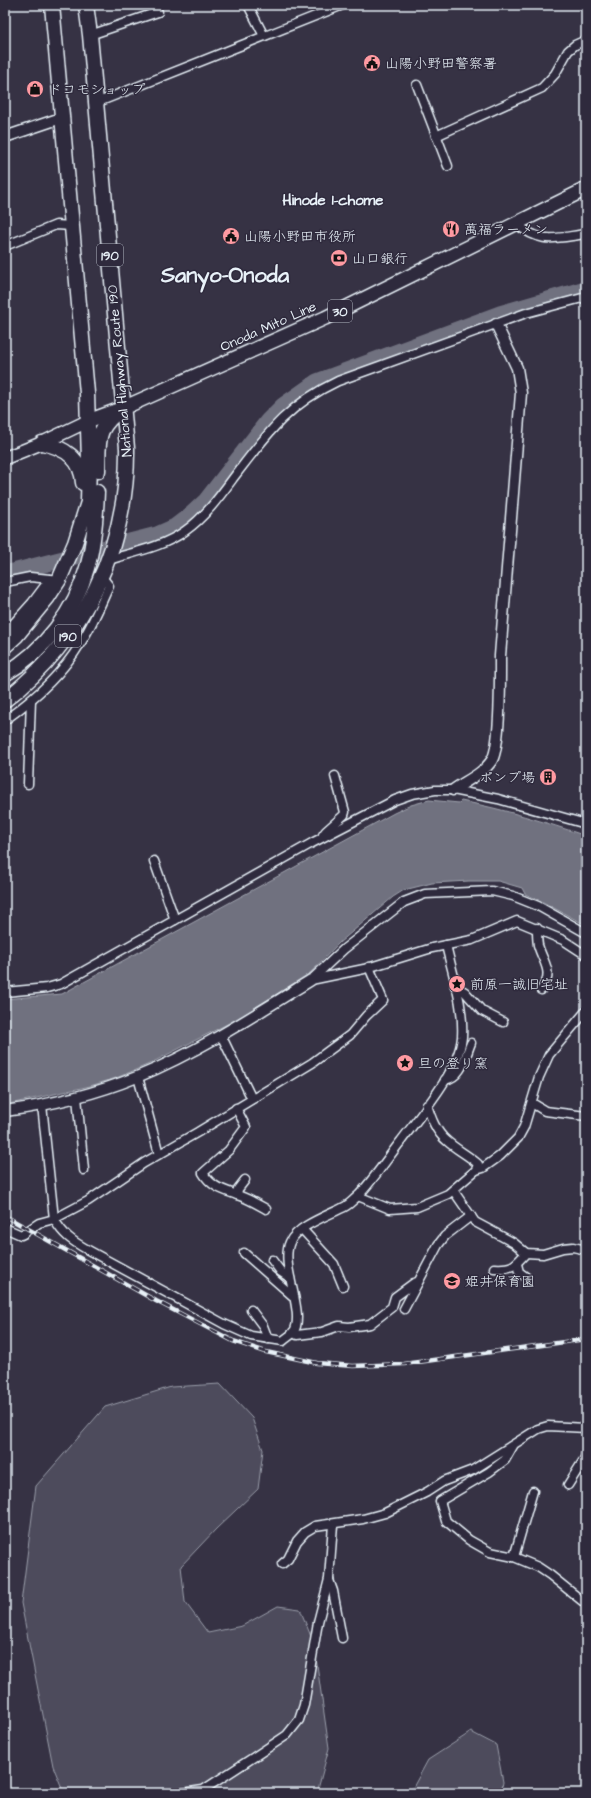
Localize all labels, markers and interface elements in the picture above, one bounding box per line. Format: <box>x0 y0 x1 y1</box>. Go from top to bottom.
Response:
public building icon: 山陽小野田警察署 <box>362 53 382 73</box>
place label: 山陽小野田警察署 <box>385 54 497 74</box>
shop icon: ドコモショップ <box>25 79 45 99</box>
place label: ドコモショップ <box>48 80 145 100</box>
district label: Hinode 1-chome <box>283 190 383 211</box>
restaurant icon: 萬福ラーメン <box>441 219 461 239</box>
place label: 萬福ラーメン <box>464 220 548 240</box>
public building icon: 山陽小野田市役所 <box>221 226 241 246</box>
place label: 山陽小野田市役所 <box>244 227 356 247</box>
road number: 190 <box>97 244 123 266</box>
bank icon: 山口銀行 <box>329 248 349 268</box>
place label: 山口銀行 <box>352 249 408 269</box>
district label: Sanyo-Onoda <box>160 260 290 293</box>
street label: National Highway Route 190 <box>103 284 137 458</box>
street label: Onoda Mito Line <box>217 297 320 357</box>
road number: 30 <box>328 300 352 322</box>
road number: 190 <box>55 625 81 647</box>
building icon: ポンプ場 <box>538 767 558 787</box>
place label: ポンプ場 <box>479 768 535 788</box>
place icon: 前原一誠旧宅址 <box>447 974 467 994</box>
place label: 前原一誠旧宅址 <box>470 975 568 995</box>
place icon: 旦の登り窯 <box>395 1053 415 1073</box>
place label: 旦の登り窯 <box>418 1054 488 1074</box>
school or university icon: 姫井保育園 <box>442 1271 462 1291</box>
place label: 姫井保育園 <box>465 1272 535 1292</box>

